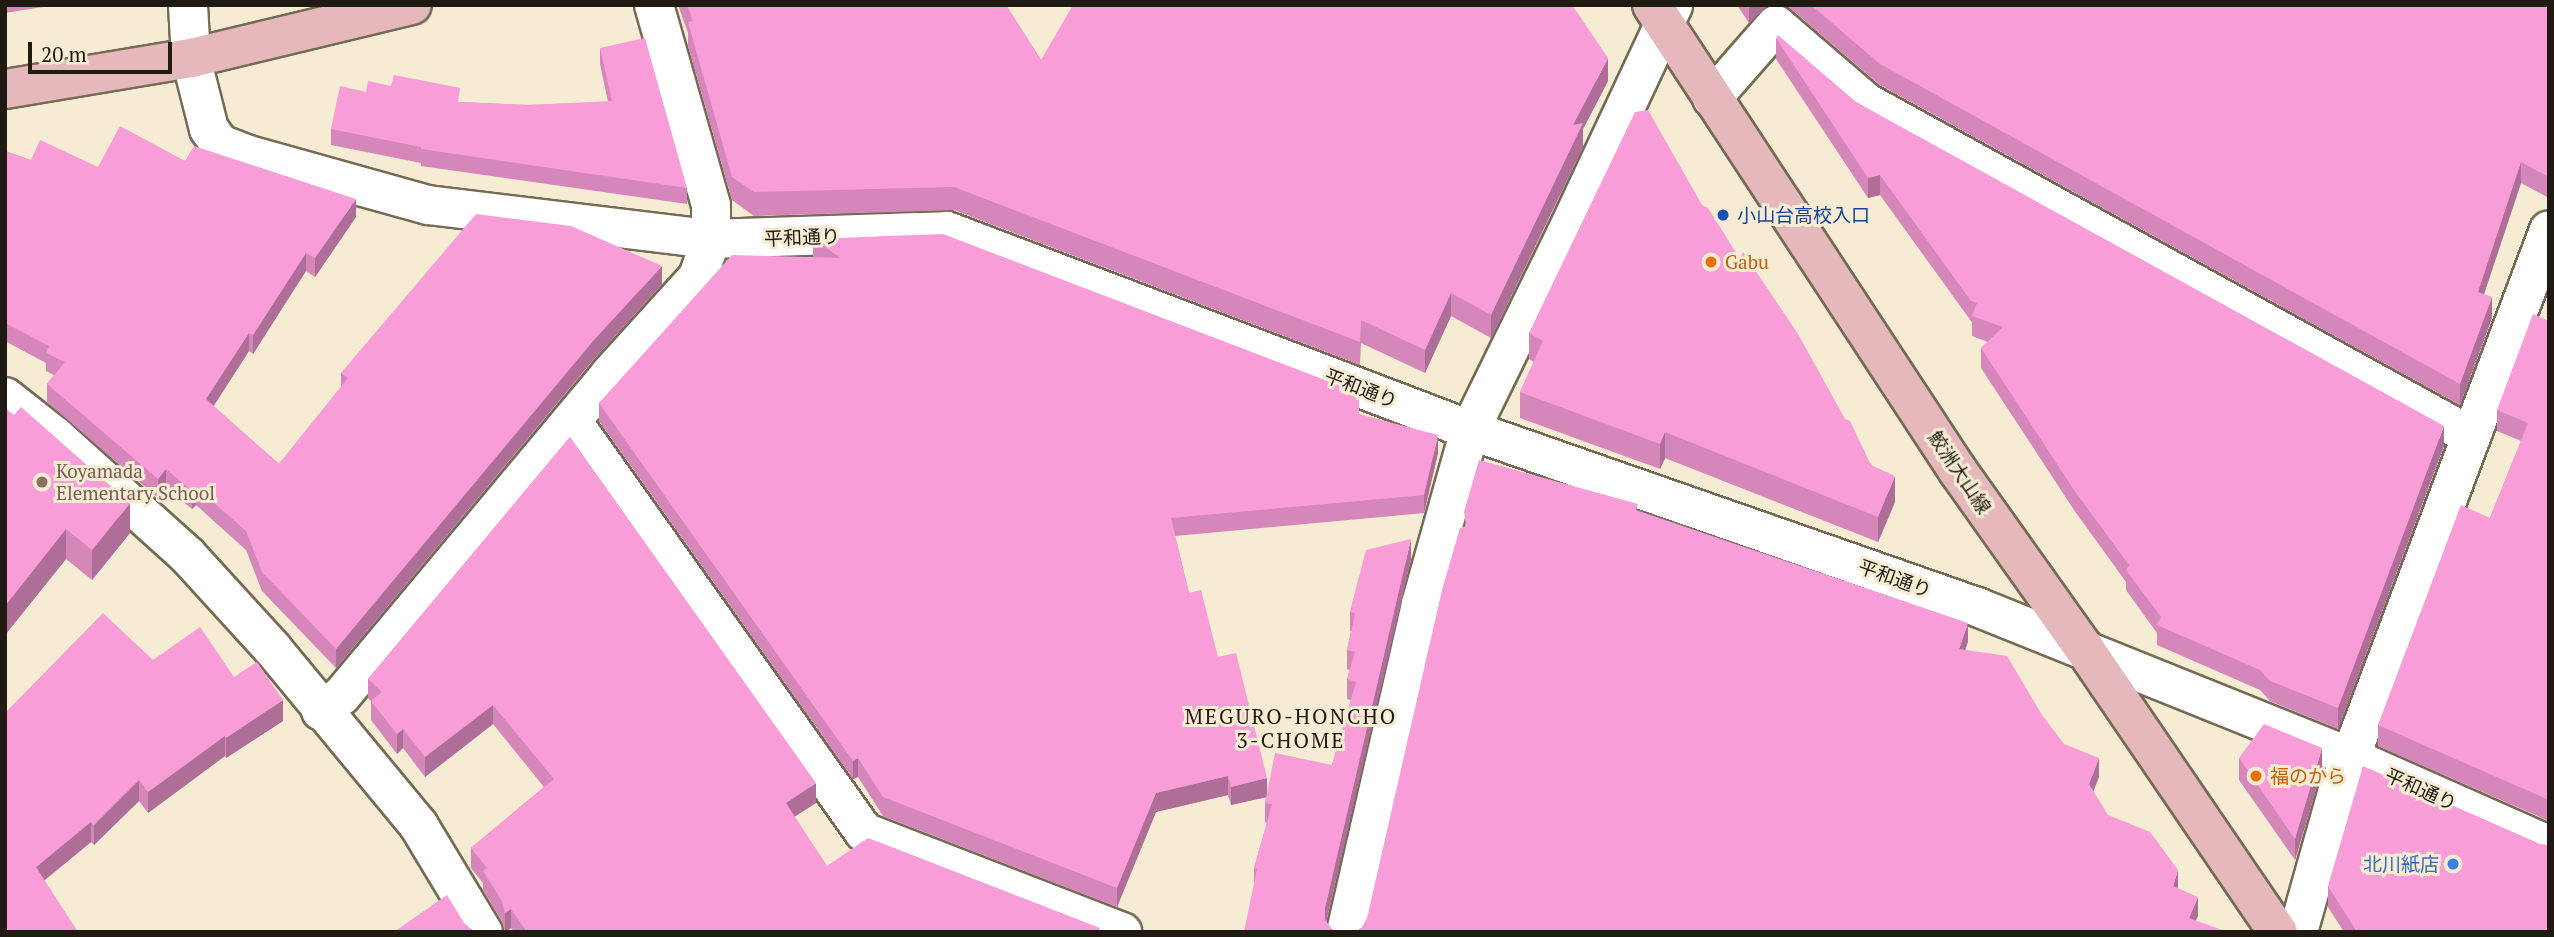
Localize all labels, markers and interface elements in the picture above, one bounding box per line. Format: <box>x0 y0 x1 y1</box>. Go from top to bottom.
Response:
scale bar <box>32 28 175 72</box>
text: 20 m <box>41 40 87 68</box>
place label: 小山台高校入口 <box>1737 204 1870 226</box>
marker: 小山台高校入口 <box>1715 207 1731 223</box>
street label: 平和通り <box>764 224 840 250</box>
place label: Gabu <box>1725 251 1769 273</box>
marker: Gabu <box>1703 254 1719 270</box>
street label: 平和通り <box>1321 364 1401 412</box>
street label: 鮫洲大山線 <box>1924 426 1996 518</box>
place label: Koyamada Elementary School <box>56 460 215 504</box>
marker: Koyamada Elementary School <box>34 474 50 490</box>
street label: 平和通り <box>1855 554 1935 602</box>
district label: MEGURO-HONCHO 3-CHOME <box>1186 703 1396 753</box>
street label: 平和通り <box>2382 763 2460 815</box>
place label: 福のから <box>2270 765 2346 787</box>
marker: 福のから <box>2248 768 2264 784</box>
place label: 北川紙店 <box>2363 853 2439 875</box>
marker: 北川紙店 <box>2445 856 2461 872</box>

